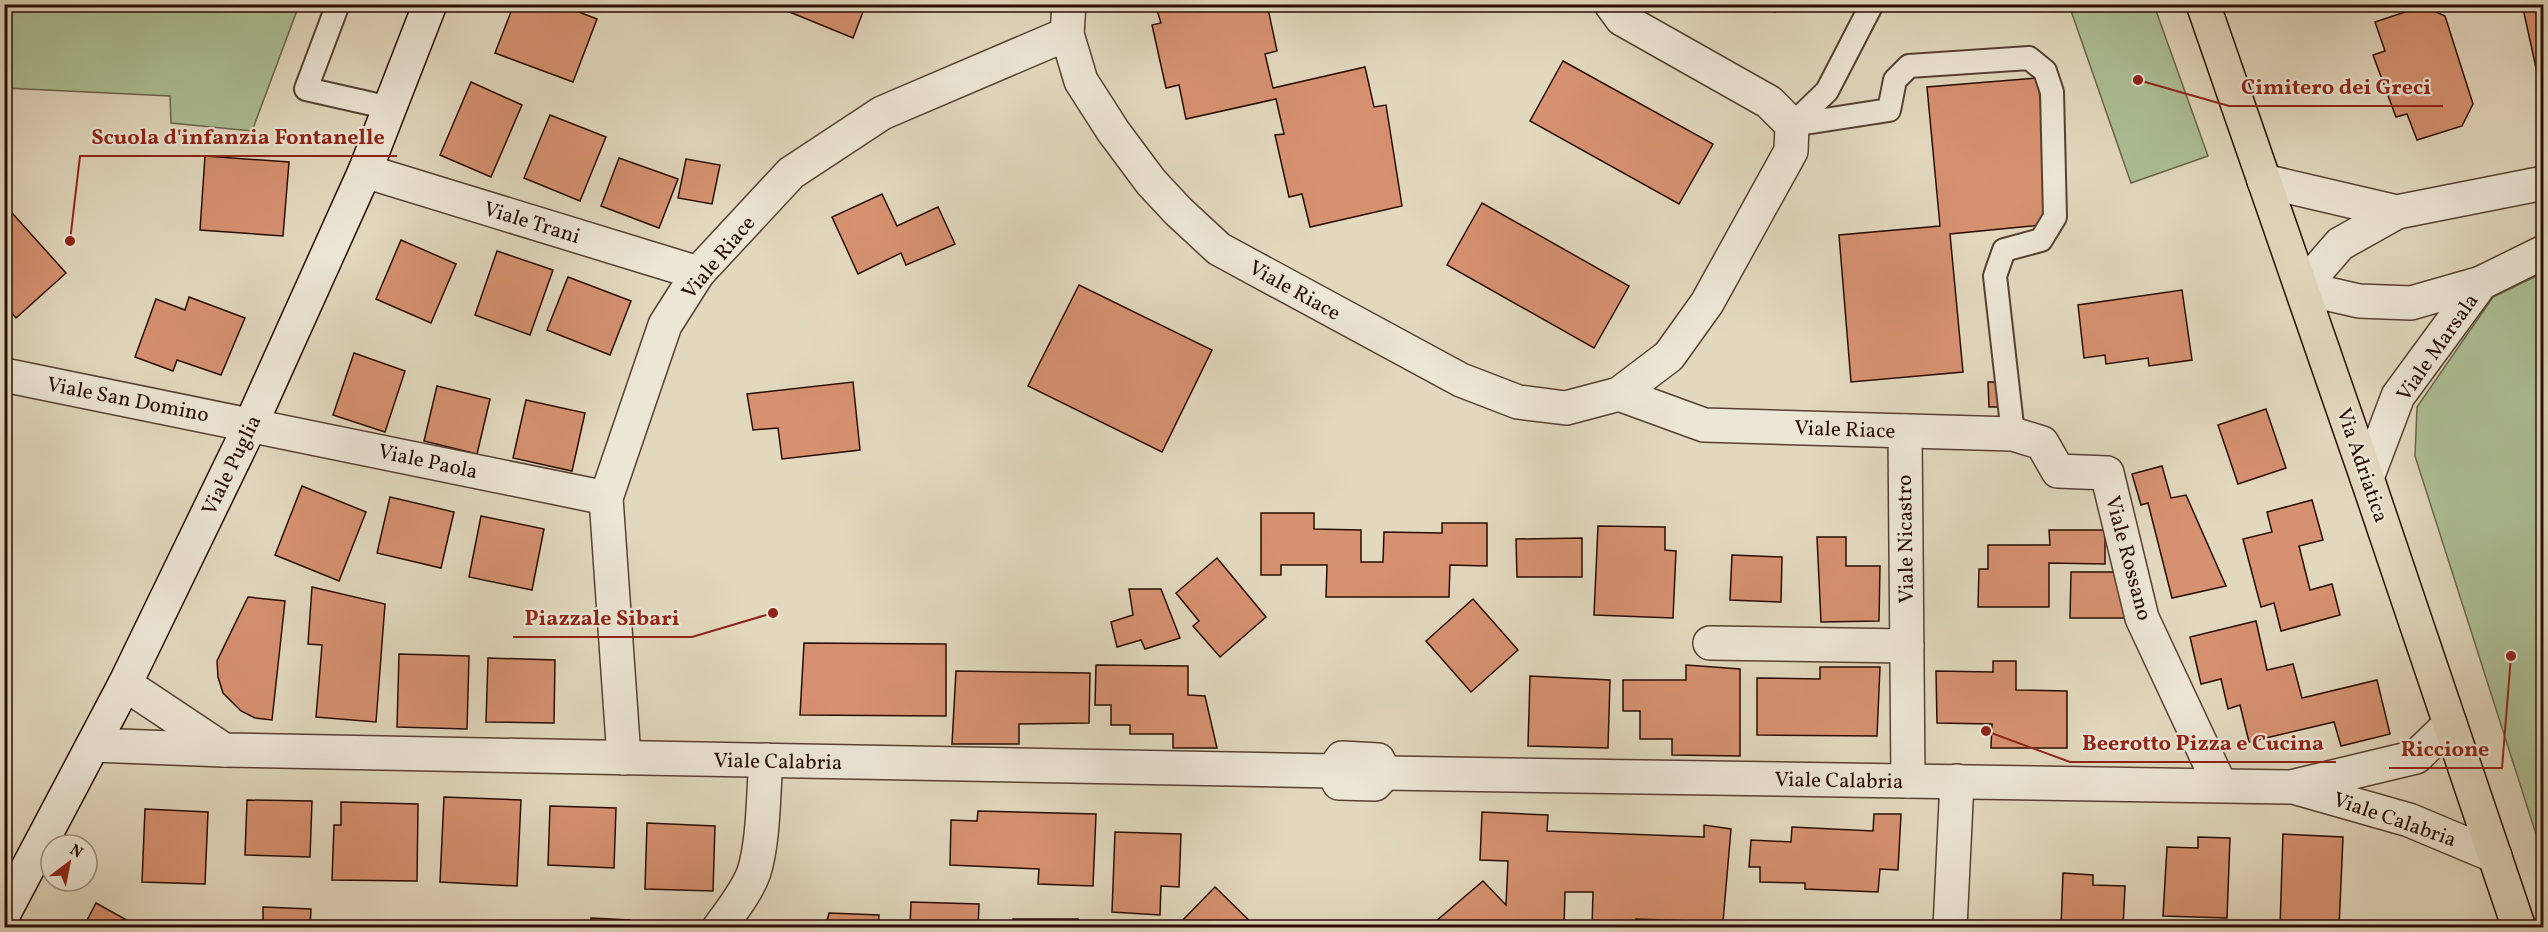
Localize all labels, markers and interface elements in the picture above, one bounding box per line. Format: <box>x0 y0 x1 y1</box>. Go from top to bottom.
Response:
callout: Cimitero dei Greci <box>2229 66 2443 106</box>
text: Cimitero dei Greci <box>2241 73 2431 104</box>
callout: Scuola d'infanzia Fontanelle <box>80 116 397 156</box>
text: Scuola d'infanzia Fontanelle <box>91 123 385 154</box>
street label: Viale Trani <box>480 195 583 252</box>
street label: Viale Riace <box>676 210 763 306</box>
street label: Viale Riace <box>1243 254 1346 329</box>
street label: Viale Marsala <box>2390 288 2486 408</box>
street label: Viale San Domino <box>44 371 211 430</box>
street label: Via Adriatica <box>2328 404 2395 527</box>
street label: Viale Puglia <box>196 411 269 521</box>
street label: Viale Riace <box>1794 414 1896 447</box>
street label: Viale Paola <box>375 438 480 487</box>
street label: Viale Nicastro <box>1891 474 1922 604</box>
street label: Viale Rossano <box>2097 493 2158 624</box>
callout: Piazzale Sibari <box>513 597 692 637</box>
text: Piazzale Sibari <box>525 604 680 635</box>
callout: Beerotto Pizza e Cucina <box>2070 722 2336 762</box>
callout: Riccione <box>2389 728 2502 768</box>
text: Beerotto Pizza e Cucina <box>2082 729 2324 760</box>
text: Riccione <box>2401 735 2489 766</box>
street label: Viale Calabria <box>713 747 842 778</box>
street label: Viale Calabria <box>1774 766 1903 797</box>
street label: Viale Calabria <box>2329 786 2460 855</box>
north arrow <box>39 833 99 893</box>
text: N <box>65 840 87 865</box>

